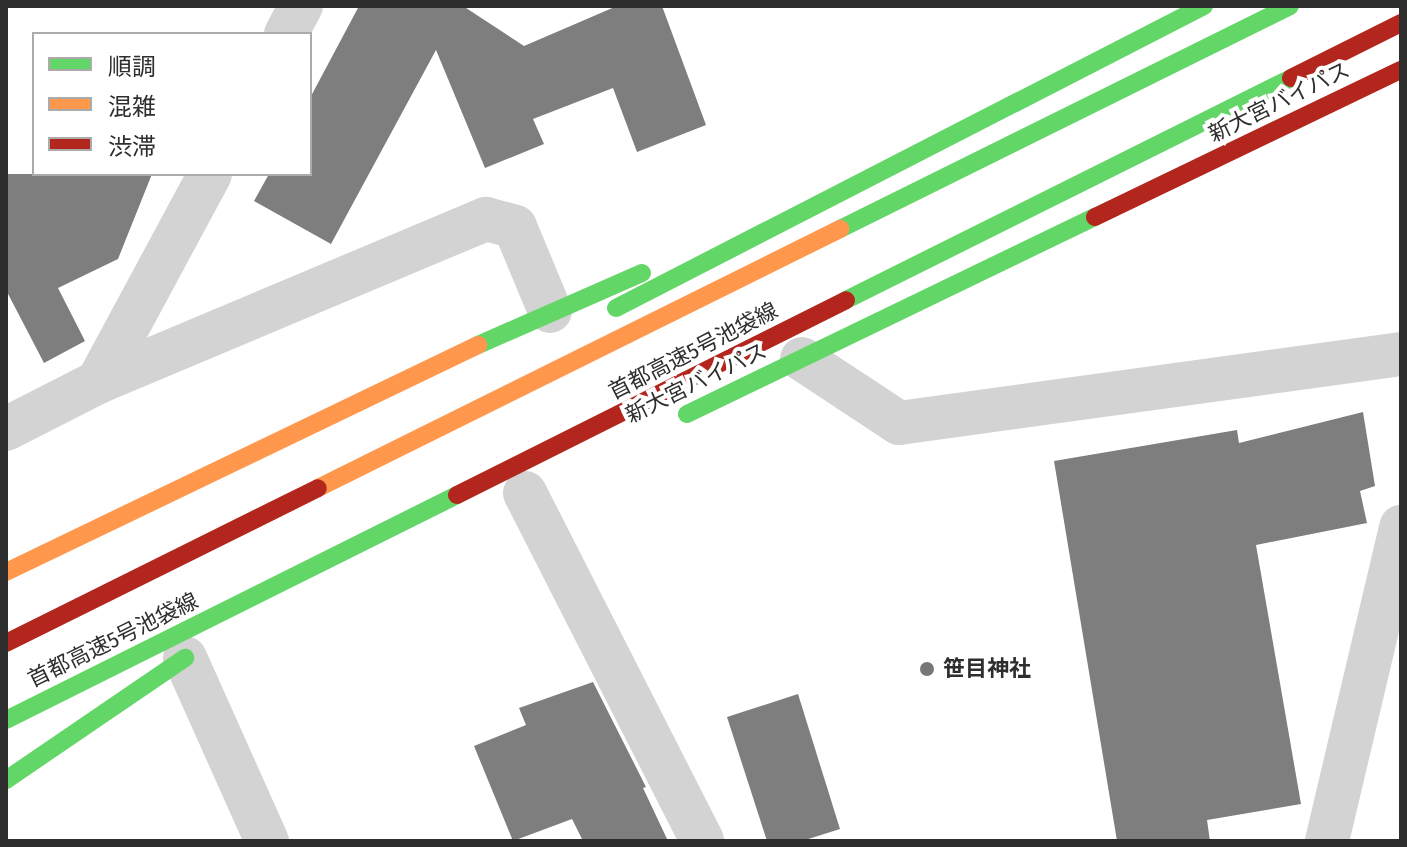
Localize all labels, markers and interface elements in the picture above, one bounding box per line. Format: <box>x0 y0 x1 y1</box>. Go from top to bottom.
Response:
legend <box>32 32 312 176</box>
text: 順調 <box>108 53 156 81</box>
street label: 新大宮バイパス <box>1204 56 1354 148</box>
text: 混雑 <box>108 93 156 121</box>
text: 渋滞 <box>108 133 156 161</box>
street label: 首都高速5号池袋線 <box>604 297 782 405</box>
street label: 新大宮バイパス <box>621 337 771 429</box>
street label: 首都高速5号池袋線 <box>24 587 202 693</box>
place label: 笹目神社 <box>943 656 1031 682</box>
marker: 笹目神社 <box>918 660 936 678</box>

